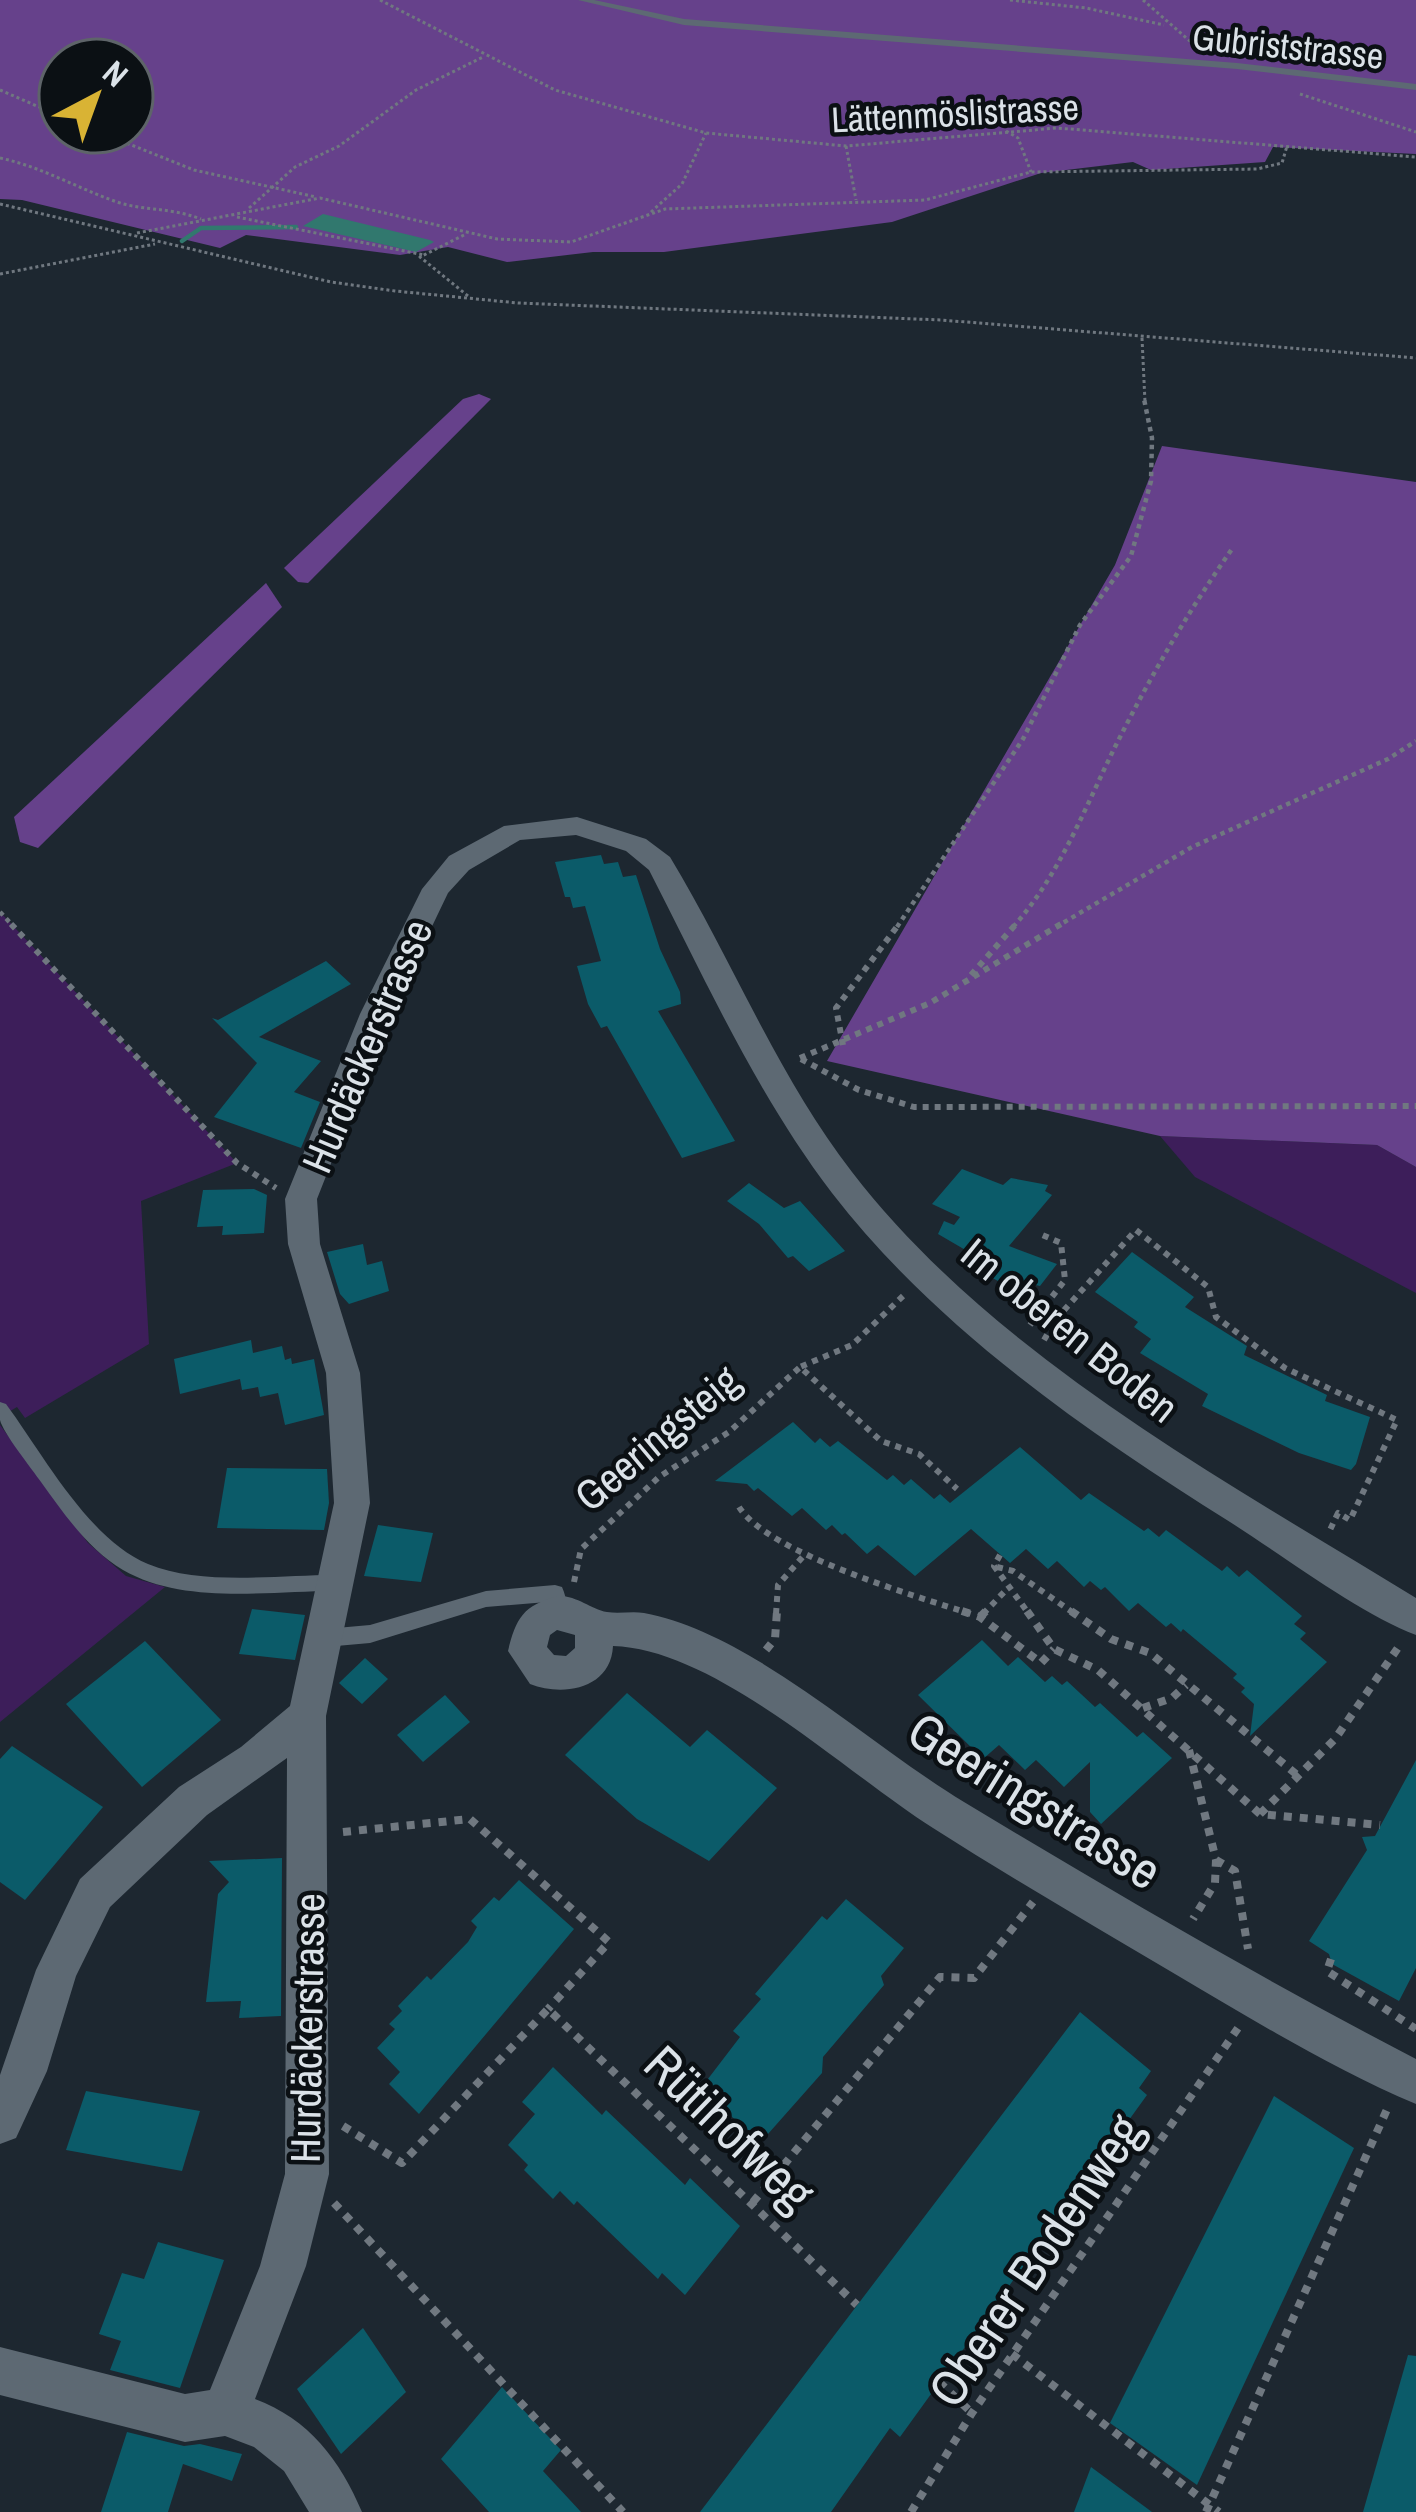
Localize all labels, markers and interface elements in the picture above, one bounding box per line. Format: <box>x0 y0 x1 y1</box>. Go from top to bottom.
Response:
street label: Gubriststrasse <box>1190 12 1386 80</box>
north arrow <box>36 36 156 156</box>
text: N <box>94 50 137 96</box>
street label: Lättenmöslistrasse <box>830 83 1080 143</box>
street label: Hurdäckerstrasse <box>289 911 445 1181</box>
street label: Im oberen Boden <box>950 1225 1190 1435</box>
street label: Geeringsteig <box>563 1353 751 1523</box>
street label: Geeringstrasse <box>895 1695 1175 1905</box>
street label: Hurdäckerstrasse <box>277 1893 337 2163</box>
street label: Rütihofweg <box>630 2030 830 2226</box>
street label: Oberer Bodenweg <box>912 2100 1158 2420</box>

